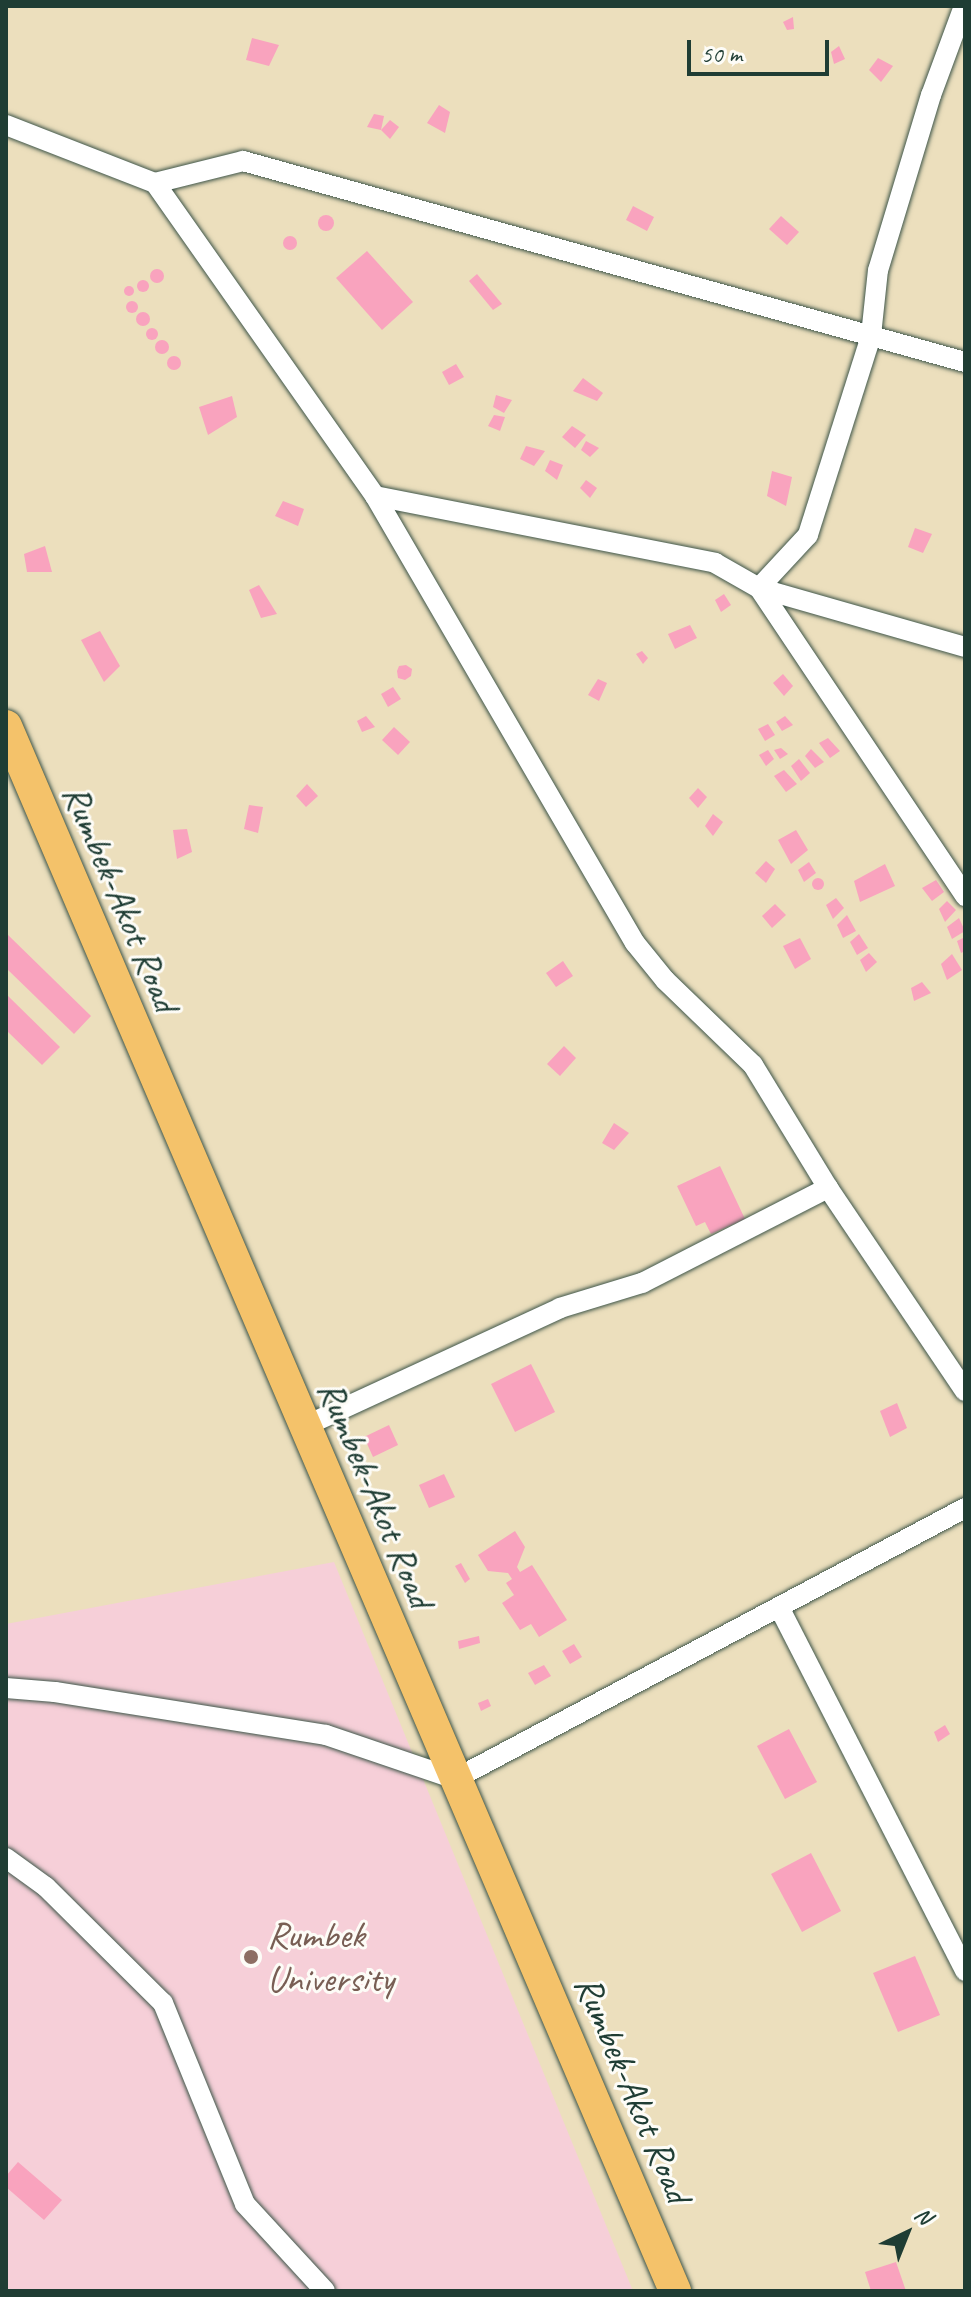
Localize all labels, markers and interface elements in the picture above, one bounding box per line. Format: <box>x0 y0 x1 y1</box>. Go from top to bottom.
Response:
scale bar <box>691 24 833 74</box>
text: 50 m <box>701 39 742 69</box>
street label: Rumbek-Akot Road <box>53 778 189 1018</box>
street label: Rumbek-Akot Road <box>308 1374 444 1614</box>
place label: Rumbek University <box>267 1912 394 2002</box>
marker: Rumbek University <box>242 1948 260 1966</box>
street label: Rumbek-Akot Road <box>565 1969 701 2209</box>
north arrow <box>867 2193 947 2273</box>
text: N <box>909 2201 938 2230</box>

